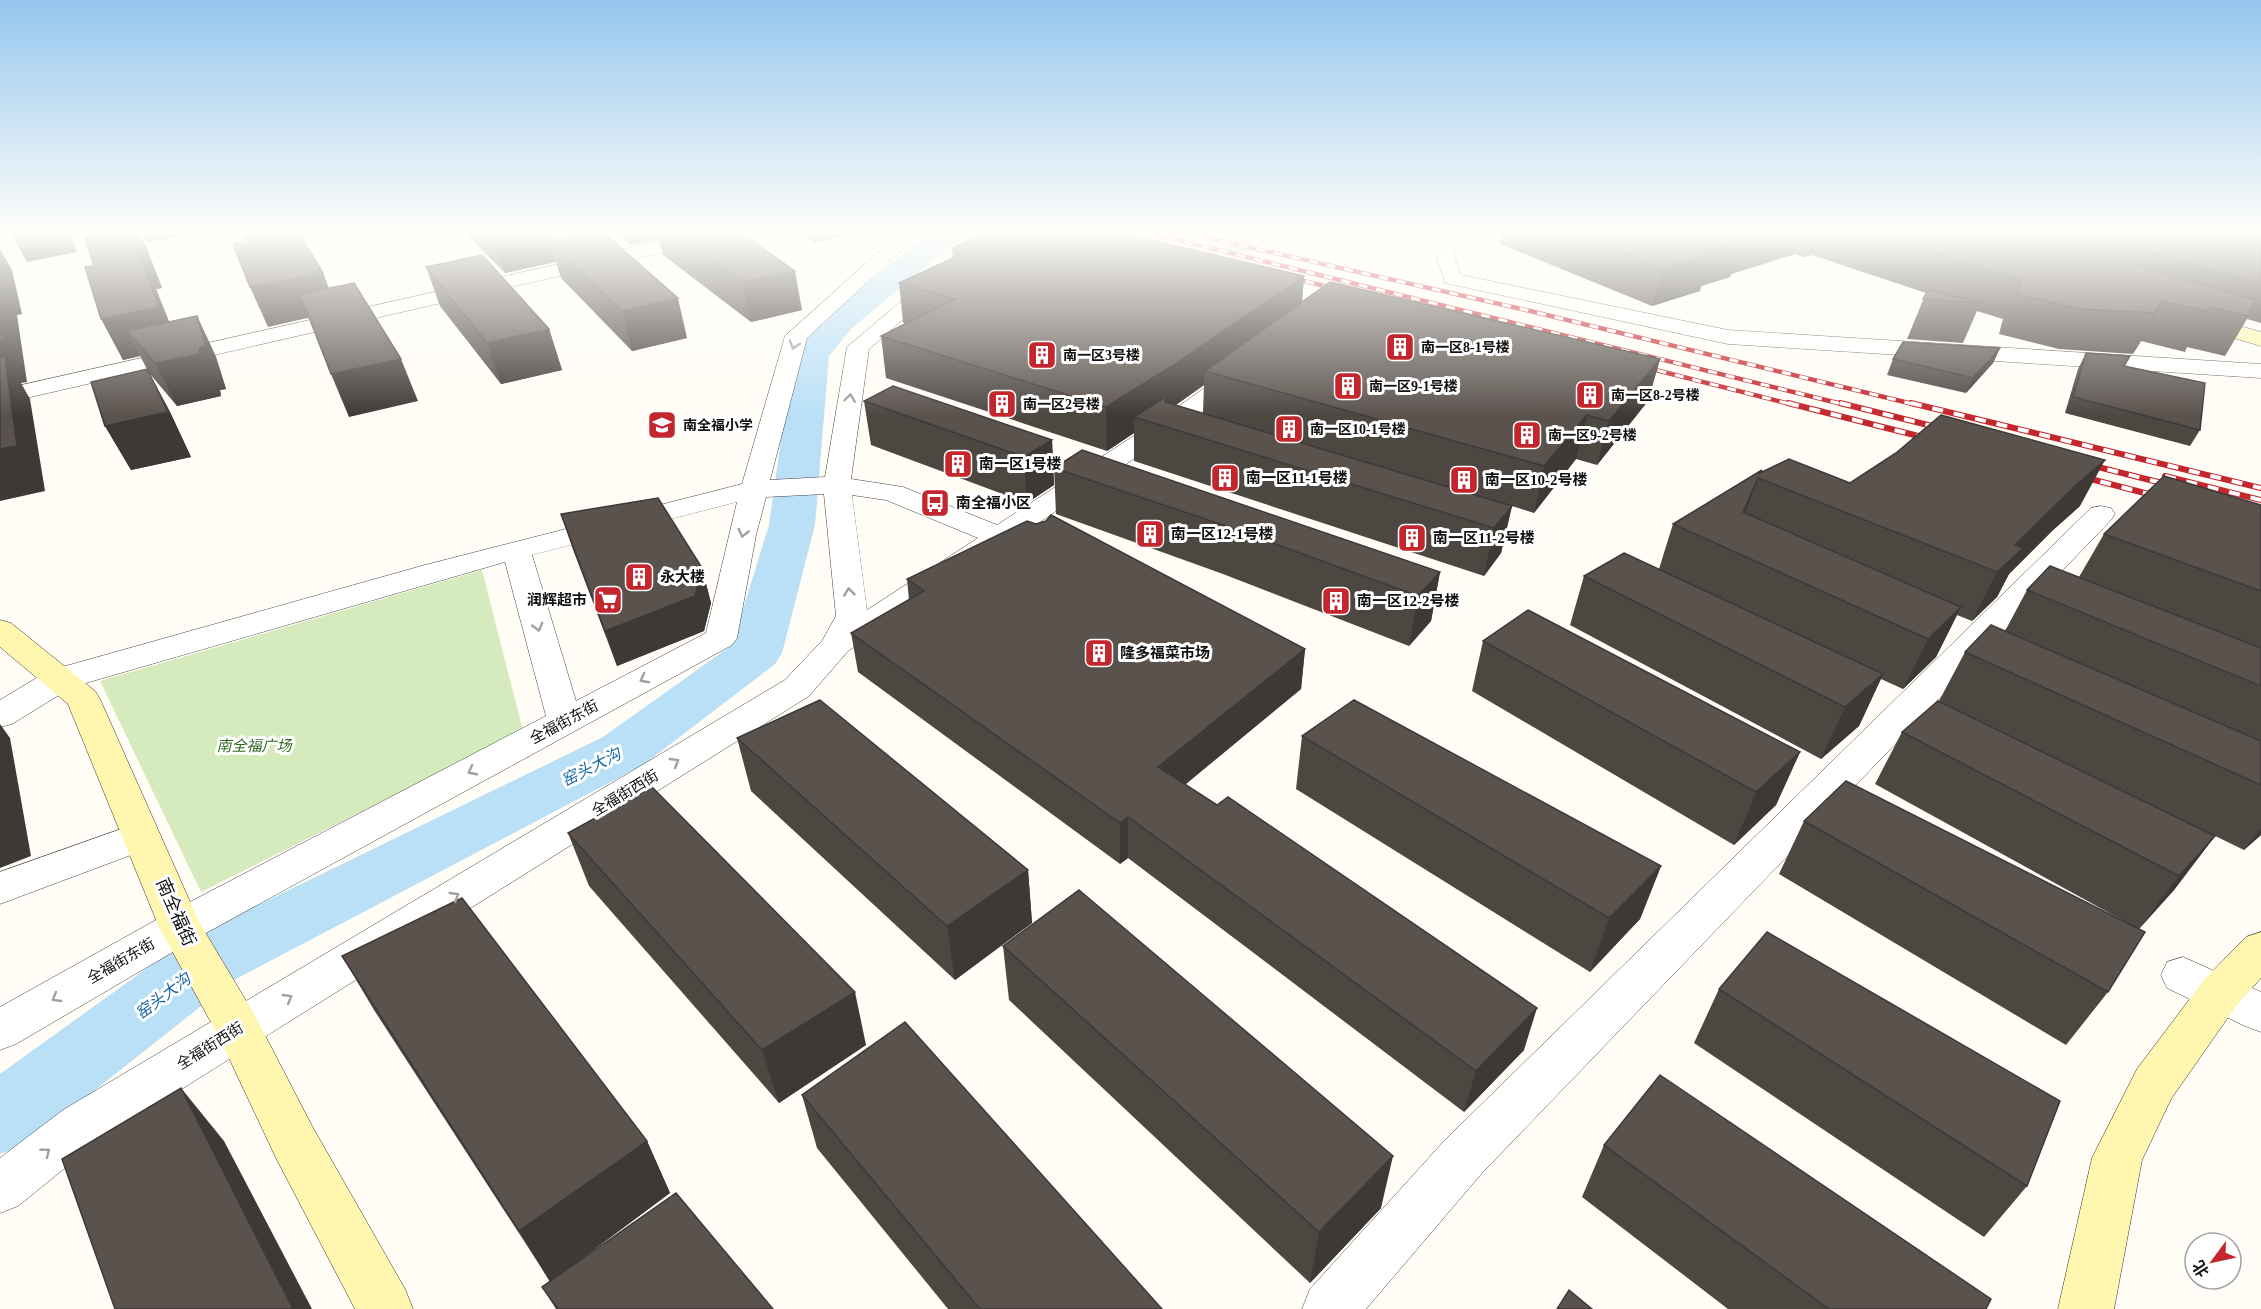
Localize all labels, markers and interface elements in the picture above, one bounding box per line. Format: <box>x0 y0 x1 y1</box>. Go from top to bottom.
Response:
building icon: 南一区8-1号楼 <box>1384 331 1416 363</box>
one-way arrow <box>789 339 801 350</box>
building icon: 南一区3号楼 <box>1026 339 1058 371</box>
place label: 南一区8-1号楼 <box>1421 340 1510 355</box>
place label: 南一区3号楼 <box>1063 348 1140 363</box>
building icon: 南一区9-1号楼 <box>1332 370 1364 402</box>
place label: 南一区9-1号楼 <box>1369 379 1458 394</box>
building icon: 南一区8-2号楼 <box>1574 379 1606 411</box>
building icon: 南一区2号楼 <box>986 388 1018 420</box>
place label: 南一区8-2号楼 <box>1611 388 1700 403</box>
one-way arrow <box>843 394 856 404</box>
place label: 南一区2号楼 <box>1023 397 1100 412</box>
school or university icon: 南全福小学 <box>646 409 678 441</box>
building icon: 南一区10-1号楼 <box>1273 413 1305 445</box>
place label: 南全福小学 <box>683 418 753 433</box>
building icon: 南一区9-2号楼 <box>1511 419 1543 451</box>
place label: 南一区10-1号楼 <box>1310 422 1406 437</box>
place label: 南一区9-2号楼 <box>1548 428 1637 443</box>
building icon: 南一区1号楼 <box>942 448 974 480</box>
place label: 南一区1号楼 <box>979 456 1062 472</box>
building icon: 南一区11-1号楼 <box>1209 462 1241 494</box>
building icon: 南一区10-2号楼 <box>1448 464 1480 496</box>
place label: 南一区11-1号楼 <box>1246 470 1348 486</box>
place label: 南一区10-2号楼 <box>1485 472 1588 488</box>
bus stop icon: 南全福小区 <box>919 487 951 519</box>
place label: 南全福小区 <box>956 494 1031 511</box>
building icon: 南一区12-1号楼 <box>1134 518 1166 550</box>
building icon: 南一区11-2号楼 <box>1396 522 1428 554</box>
place label: 南一区12-1号楼 <box>1171 526 1274 542</box>
one-way arrow <box>737 528 750 538</box>
place label: 南一区11-2号楼 <box>1433 530 1535 546</box>
building icon: 永大楼 <box>623 561 655 593</box>
place label: 永大楼 <box>660 569 705 585</box>
supermarket icon: 润辉超市 <box>592 584 624 616</box>
building icon: 南一区12-2号楼 <box>1320 585 1352 617</box>
one-way arrow <box>843 587 856 596</box>
place label: 润辉超市 <box>527 592 587 608</box>
place label: 南一区12-2号楼 <box>1357 593 1460 609</box>
one-way arrow <box>531 621 543 632</box>
building icon: 隆多福菜市场 <box>1083 637 1115 669</box>
place label: 隆多福菜市场 <box>1120 645 1210 661</box>
one-way arrow <box>639 672 650 683</box>
street label: 全福街东街 <box>527 697 601 747</box>
park label: 南全福广场 <box>216 738 293 754</box>
water label: 窑头大沟 <box>559 744 625 789</box>
one-way arrow <box>669 758 679 770</box>
one-way arrow <box>467 764 478 775</box>
street label: 全福街西街 <box>589 767 661 819</box>
street label: 南全福街 <box>152 875 200 949</box>
one-way arrow <box>449 892 459 904</box>
street label: 全福街东街 <box>85 935 157 987</box>
water label: 窑头大沟 <box>132 969 195 1022</box>
one-way arrow <box>52 991 62 1002</box>
one-way arrow <box>282 993 292 1005</box>
street label: 全福街西街 <box>174 1019 246 1073</box>
one-way arrow <box>39 1149 50 1160</box>
north arrow <box>2183 1231 2243 1291</box>
text: 北 <box>2189 1258 2212 1280</box>

